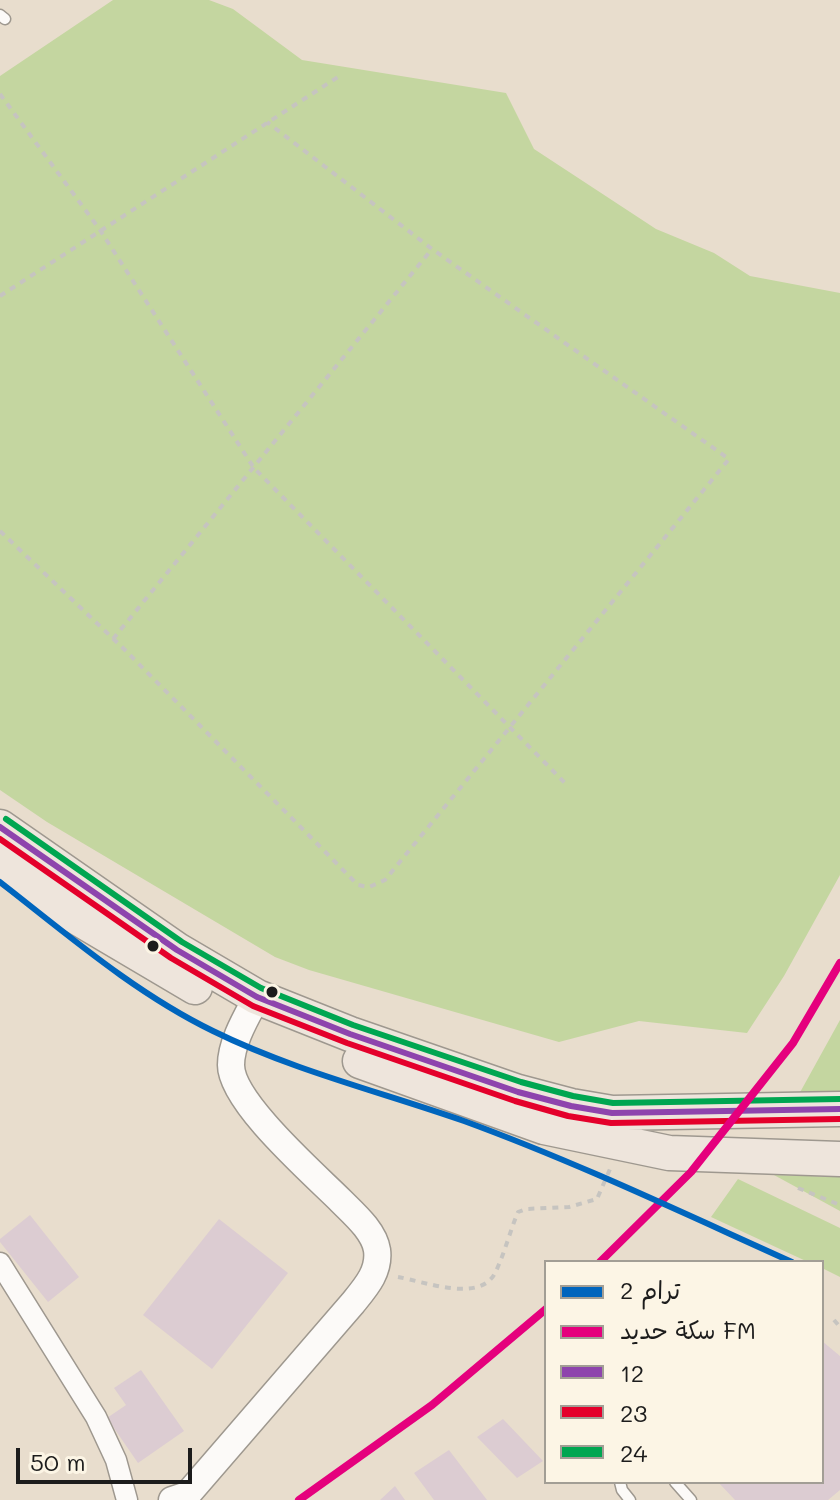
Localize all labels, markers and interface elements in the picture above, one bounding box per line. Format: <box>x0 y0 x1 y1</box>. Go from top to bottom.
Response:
unlabelled marker <box>145 938 161 954</box>
unlabelled marker <box>264 984 280 1000</box>
legend <box>544 1260 824 1484</box>
text: ترام 2 <box>620 1274 680 1305</box>
text: سكة حديد FM <box>620 1314 756 1345</box>
text: 12 <box>620 1357 644 1388</box>
text: 23 <box>620 1397 647 1428</box>
scale bar <box>20 1432 196 1482</box>
text: 24 <box>620 1437 647 1468</box>
text: 50 m <box>30 1446 86 1477</box>

